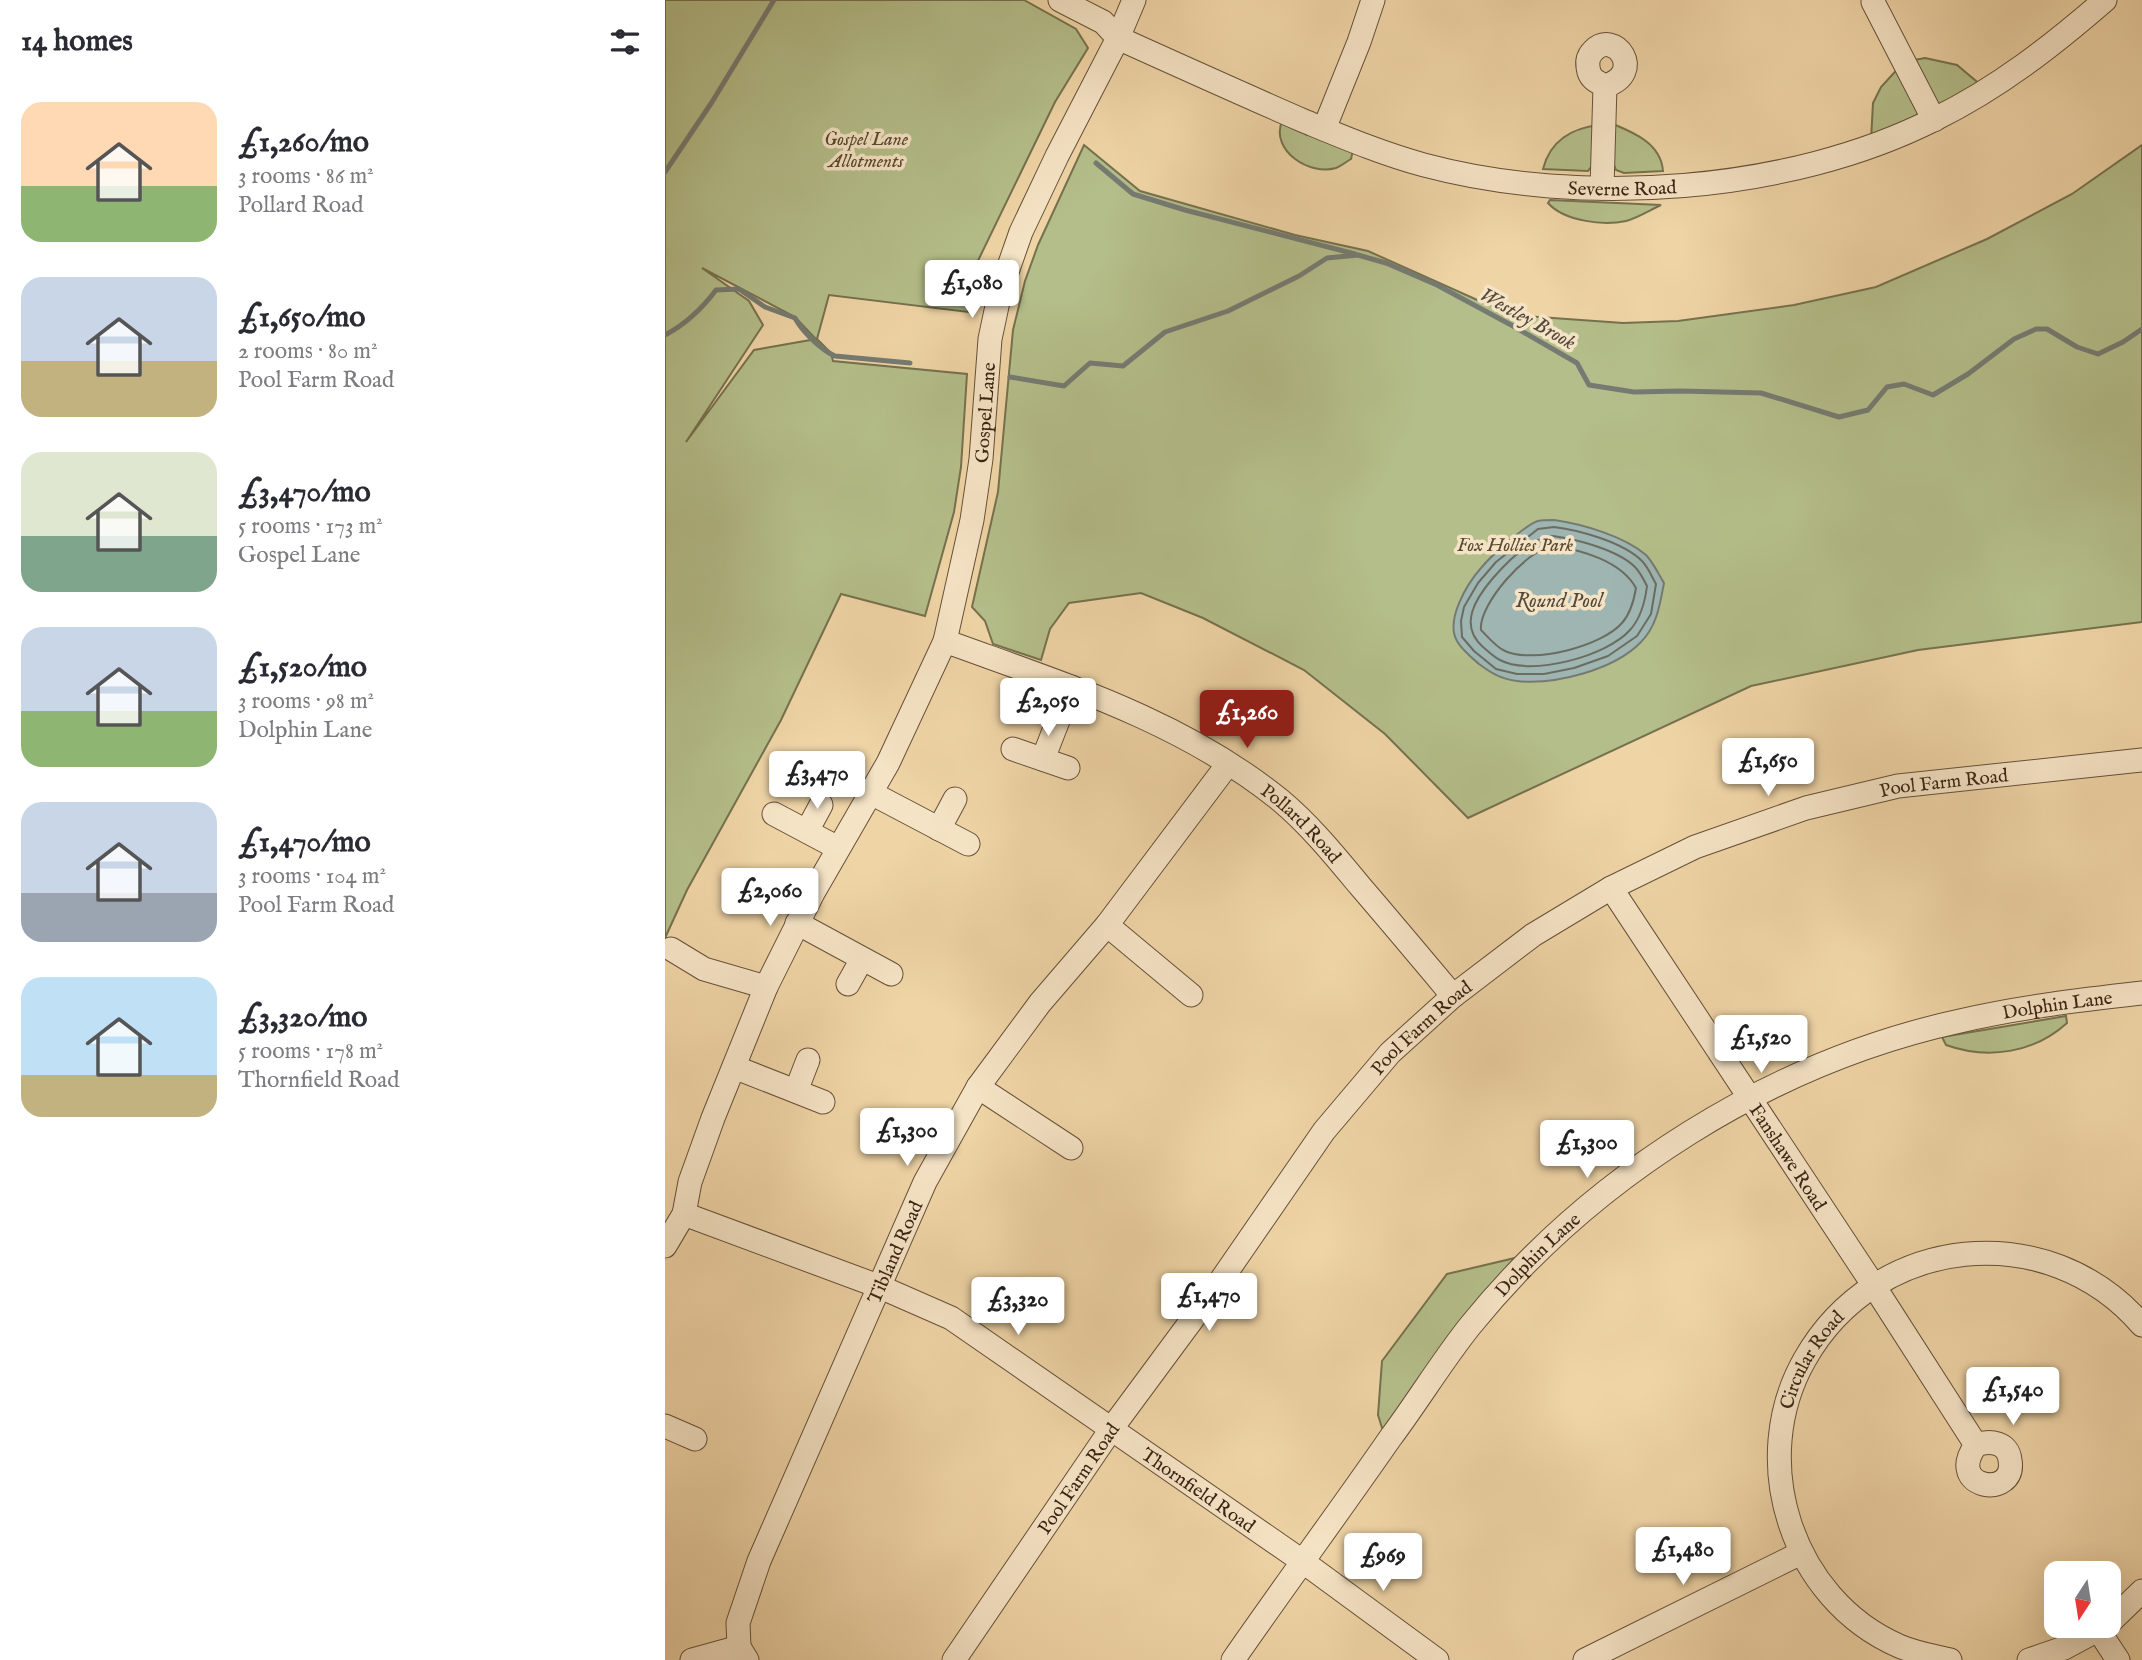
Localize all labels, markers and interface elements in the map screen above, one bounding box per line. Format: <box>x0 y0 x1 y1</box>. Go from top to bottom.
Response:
text: 14 homes <box>21 23 133 61</box>
icon: filters <box>606 23 644 61</box>
text: £1,260/mo <box>238 124 369 162</box>
park label: Gospel Lane Allotments <box>824 128 909 174</box>
icon: home <box>77 130 161 214</box>
text: 3 rooms · 86 m² <box>238 162 374 191</box>
street label: Severne Road <box>1567 176 1678 202</box>
text: Pollard Road <box>238 191 363 220</box>
pin: £1,080 <box>915 260 1029 320</box>
text: £1,080 <box>941 268 1003 297</box>
water label: Westley Brook <box>1474 282 1581 357</box>
text: £1,650/mo <box>238 299 366 337</box>
icon: home <box>77 305 161 389</box>
text: 2 rooms · 80 m² <box>238 337 378 366</box>
street label: Gospel Lane <box>971 361 1002 464</box>
text: Pool Farm Road <box>238 366 394 395</box>
text: £3,470/mo <box>238 474 371 512</box>
icon: home <box>77 480 161 564</box>
text: 5 rooms · 173 m² <box>238 512 383 541</box>
park label: Fox Hollies Park <box>1457 534 1573 558</box>
text: Gospel Lane <box>238 541 360 570</box>
water label: Round Pool <box>1515 588 1605 615</box>
text: £1,520/mo <box>238 649 367 687</box>
icon: home <box>77 655 161 739</box>
pin: £2,050 <box>991 678 1105 738</box>
text: £2,050 <box>1016 686 1080 715</box>
text: 3 rooms · 98 m² <box>238 687 374 716</box>
pin: £1,260 <box>1190 690 1304 750</box>
text: £1,260 <box>1216 698 1278 727</box>
text: Dolphin Lane <box>238 716 372 745</box>
pin: £1,650 <box>1711 738 1825 798</box>
text: £1,650 <box>1738 746 1798 775</box>
pin: £3,470 <box>760 752 874 811</box>
text: £3,470 <box>785 759 849 788</box>
street label: Pool Farm Road <box>1877 764 2010 804</box>
street label: Pollard Road <box>1255 779 1346 869</box>
text: £1,470/mo <box>238 824 371 862</box>
icon: home <box>77 830 161 914</box>
text: 3 rooms · 104 m² <box>238 862 386 891</box>
pin: £2,060 <box>713 869 827 928</box>
text: £2,060 <box>737 876 803 905</box>
text: Pool Farm Road <box>238 891 394 920</box>
street label: Pool Farm Road <box>1367 975 1478 1081</box>
street label: Dolphin Lane <box>2000 987 2114 1026</box>
text: £3,320/mo <box>238 999 367 1037</box>
icon: home <box>77 1005 161 1089</box>
pin: £1,520 <box>1704 1016 1818 1075</box>
text: £1,520 <box>1731 1023 1791 1052</box>
text: 5 rooms · 178 m² <box>238 1037 383 1066</box>
text: Thornfield Road <box>238 1066 399 1095</box>
street label: Fanshawe Road <box>1743 1100 1831 1216</box>
pin: £1,300 <box>850 1108 964 1168</box>
text: £1,300 <box>876 1116 938 1145</box>
pin: £1,300 <box>1530 1120 1644 1180</box>
text: £1,300 <box>1556 1128 1618 1157</box>
street label: Tibland Road <box>863 1197 930 1308</box>
street label: Dolphin Lane <box>1490 1208 1586 1303</box>
pin: £1,470 <box>1152 1274 1266 1333</box>
pin: £3,320 <box>961 1278 1075 1337</box>
text: £1,470 <box>1177 1281 1241 1310</box>
text: £3,320 <box>987 1285 1049 1314</box>
street label: Circular Road <box>1775 1306 1851 1412</box>
pin: £1,540 <box>1956 1368 2070 1427</box>
text: £1,540 <box>1982 1375 2044 1404</box>
street label: Pool Farm Road <box>1033 1418 1126 1539</box>
street label: Thornfield Road <box>1136 1443 1260 1540</box>
pin: £1,480 <box>1626 1528 1740 1587</box>
pin: £969 <box>1342 1534 1424 1593</box>
text: £1,480 <box>1652 1535 1714 1564</box>
text: £969 <box>1360 1541 1406 1570</box>
north arrow <box>2044 1561 2121 1638</box>
map controls <box>2044 1561 2121 1638</box>

